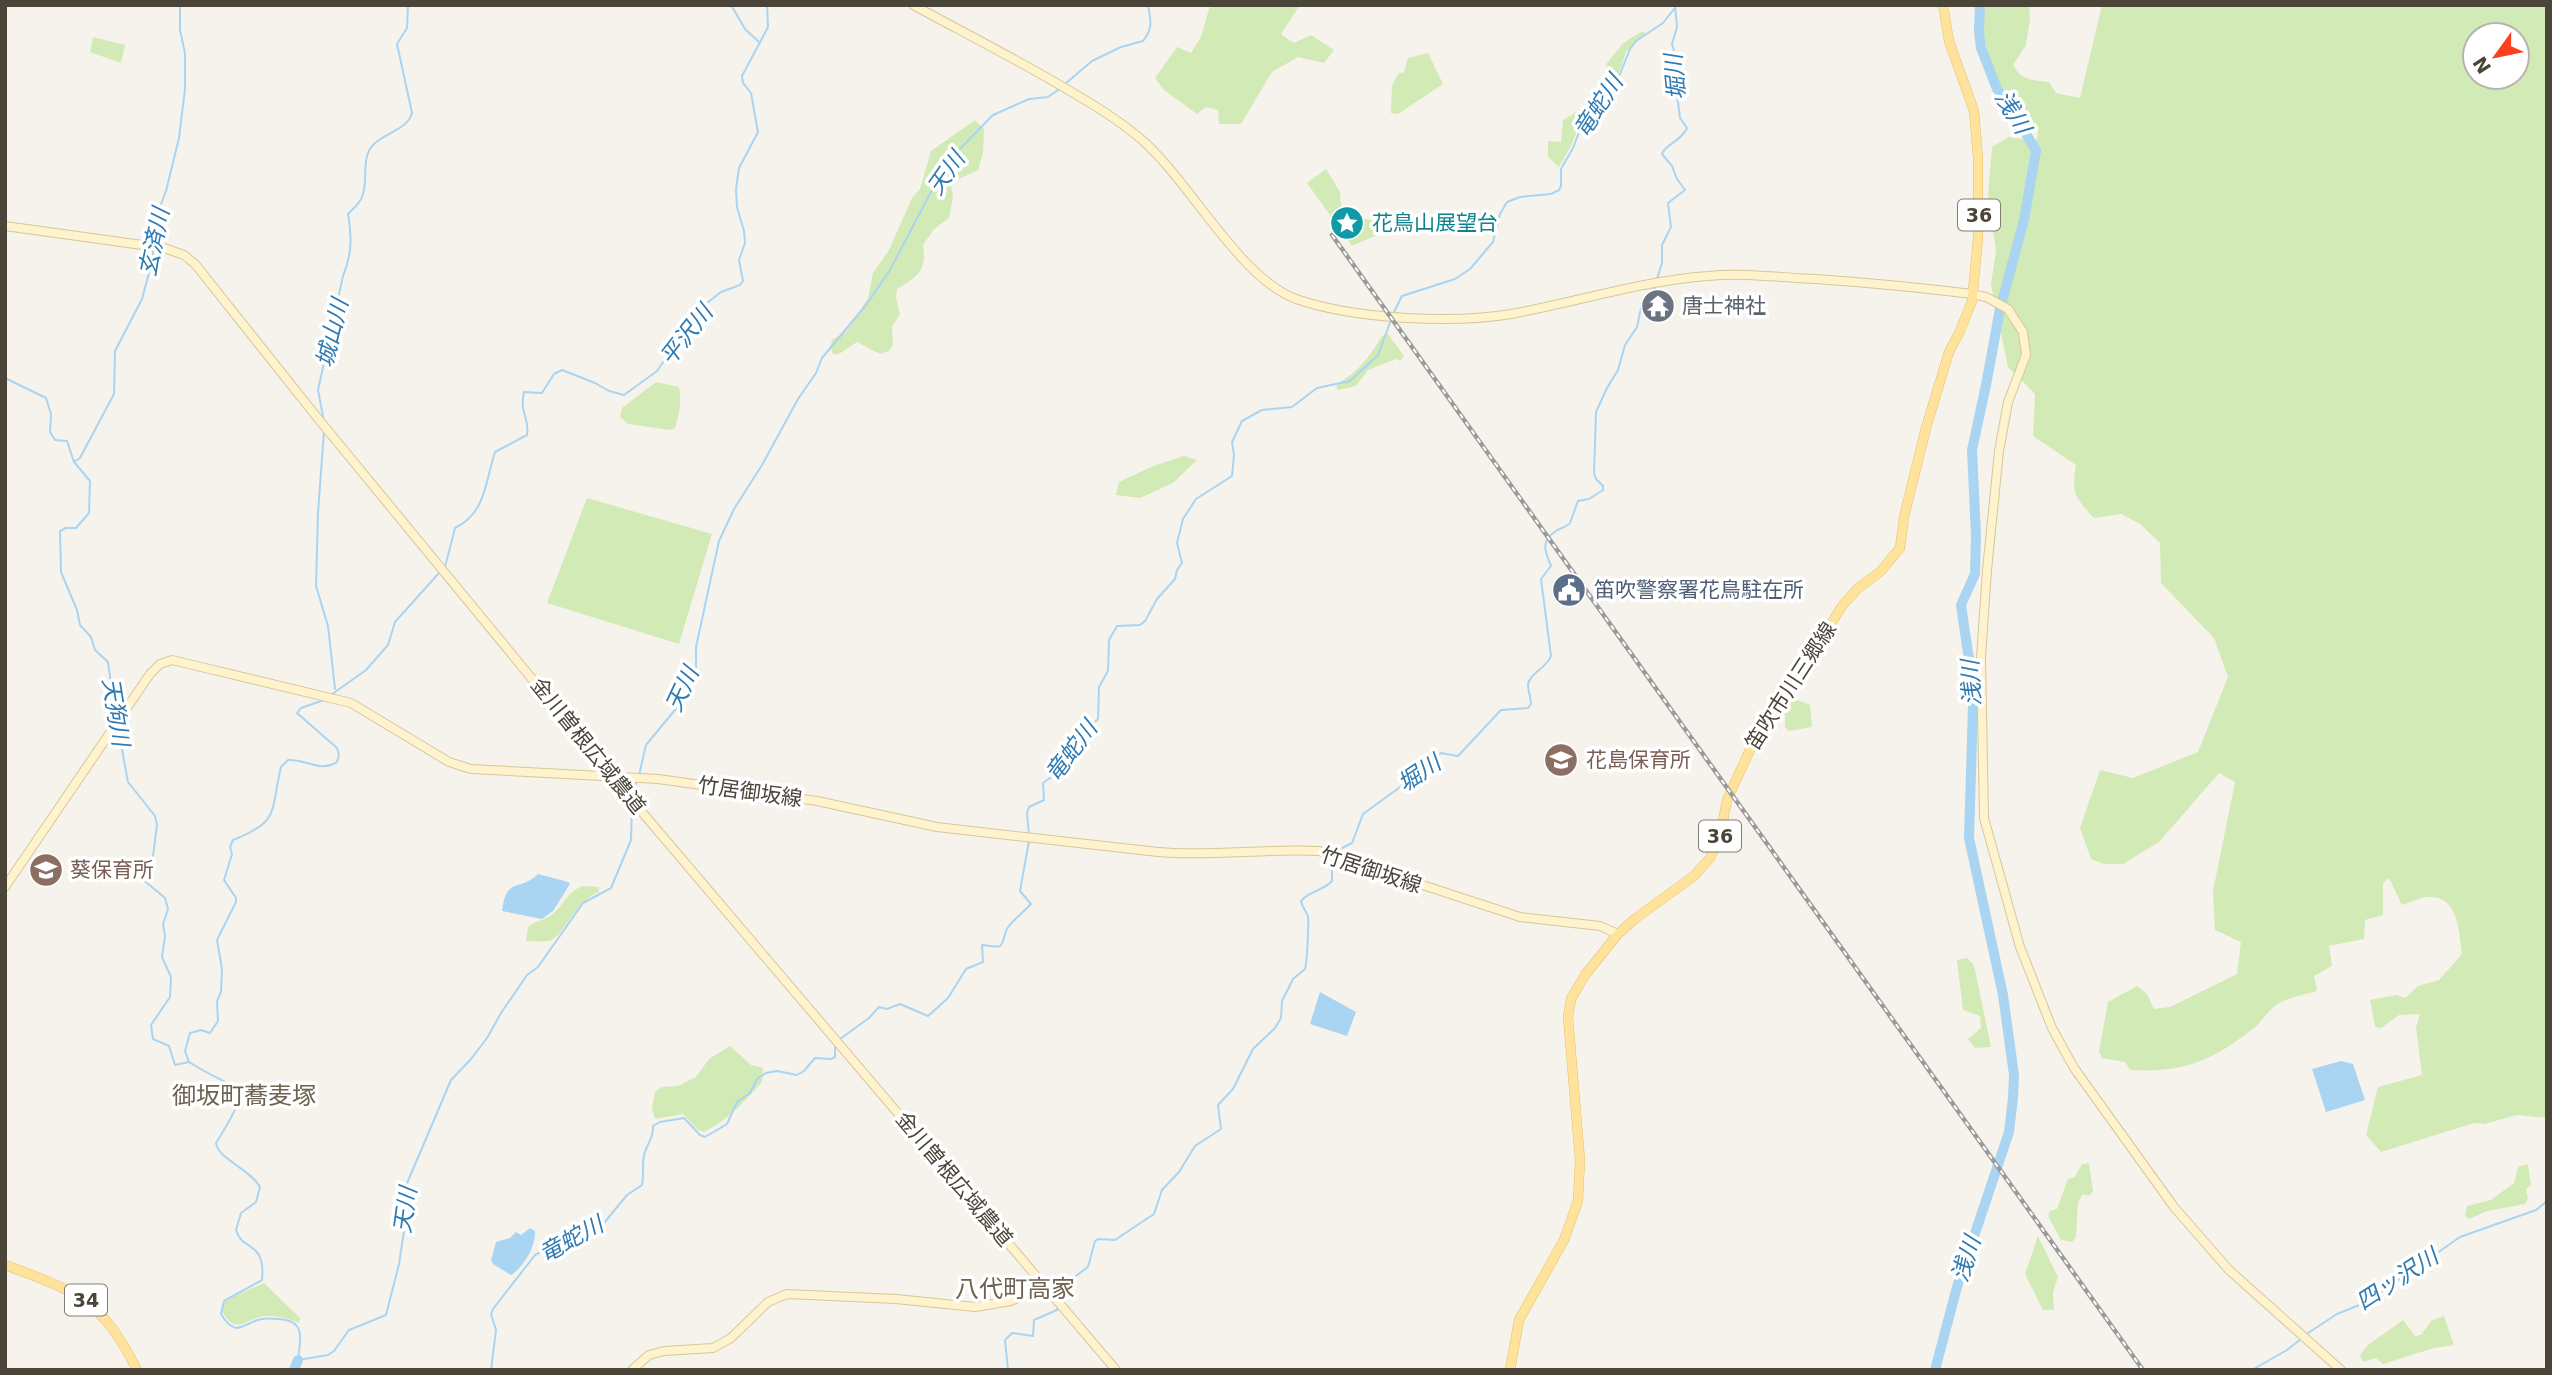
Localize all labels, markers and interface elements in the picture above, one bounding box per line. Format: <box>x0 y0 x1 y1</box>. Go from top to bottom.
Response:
north arrow <box>2461 21 2531 91</box>
water label: 堀川 <box>1660 50 1690 101</box>
text: N <box>2468 53 2495 78</box>
water label: 竜蛇川 <box>1568 67 1629 142</box>
water label: 浅川 <box>1990 86 2038 141</box>
water label: 天川 <box>922 144 972 199</box>
road number: 36 <box>1958 200 2000 230</box>
water label: 玄済川 <box>134 203 175 278</box>
place icon: 花鳥山展望台 <box>1328 204 1366 242</box>
place label: 花鳥山展望台 <box>1372 211 1498 235</box>
temple icon: 唐士神社 <box>1639 287 1677 325</box>
water label: 城山川 <box>311 293 354 370</box>
place label: 唐士神社 <box>1682 294 1766 318</box>
water label: 平沢川 <box>655 297 719 370</box>
public building icon: 笛吹警察署花鳥駐在所 <box>1550 571 1588 609</box>
place label: 笛吹警察署花鳥駐在所 <box>1594 578 1804 602</box>
street label: 笛吹市川三郷線 <box>1741 618 1841 754</box>
water label: 浅川 <box>1957 656 1985 707</box>
water label: 天川 <box>660 660 705 715</box>
street label: 金川曽根広域農道 <box>526 673 650 819</box>
water label: 天狗川 <box>98 676 135 751</box>
water label: 竜蛇川 <box>1040 713 1104 786</box>
school or university icon: 花島保育所 <box>1542 741 1580 779</box>
water label: 堀川 <box>1393 748 1448 797</box>
place label: 花島保育所 <box>1586 748 1691 772</box>
street label: 竹居御坂線 <box>696 773 804 811</box>
road number: 36 <box>1699 820 1741 852</box>
street label: 竹居御坂線 <box>1317 842 1425 898</box>
school or university icon: 葵保育所 <box>27 851 65 889</box>
place label: 葵保育所 <box>70 858 154 882</box>
district label: 御坂町蕎麦塚 <box>172 1082 316 1110</box>
street label: 金川曽根広域農道 <box>891 1107 1017 1251</box>
water label: 天川 <box>389 1182 421 1235</box>
water label: 竜蛇川 <box>535 1209 610 1267</box>
water label: 浅川 <box>1947 1230 1986 1285</box>
water label: 四ッ沢川 <box>2351 1241 2445 1315</box>
district label: 八代町高家 <box>955 1275 1075 1303</box>
road number: 34 <box>65 1284 107 1316</box>

